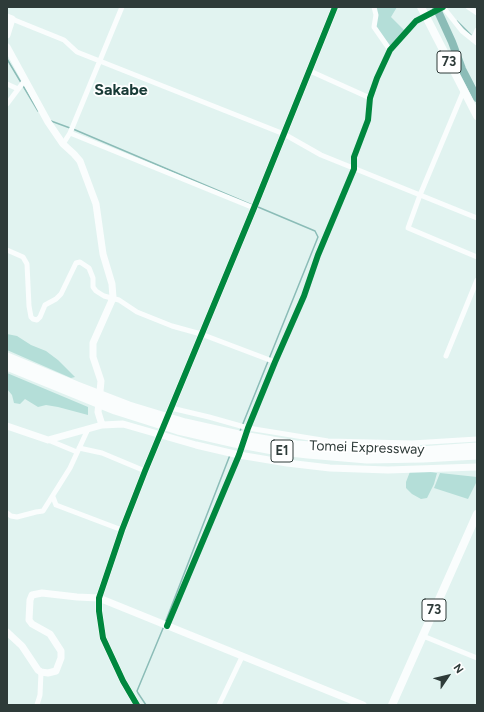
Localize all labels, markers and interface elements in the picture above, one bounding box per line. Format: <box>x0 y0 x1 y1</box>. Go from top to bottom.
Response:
road number: 73 <box>437 51 461 73</box>
district label: Sakabe <box>94 80 148 100</box>
street label: Tomei Expressway <box>309 438 425 458</box>
road number: E1 <box>271 440 293 462</box>
road number: 73 <box>422 599 446 621</box>
north arrow <box>428 656 468 696</box>
text: N <box>450 662 466 676</box>

